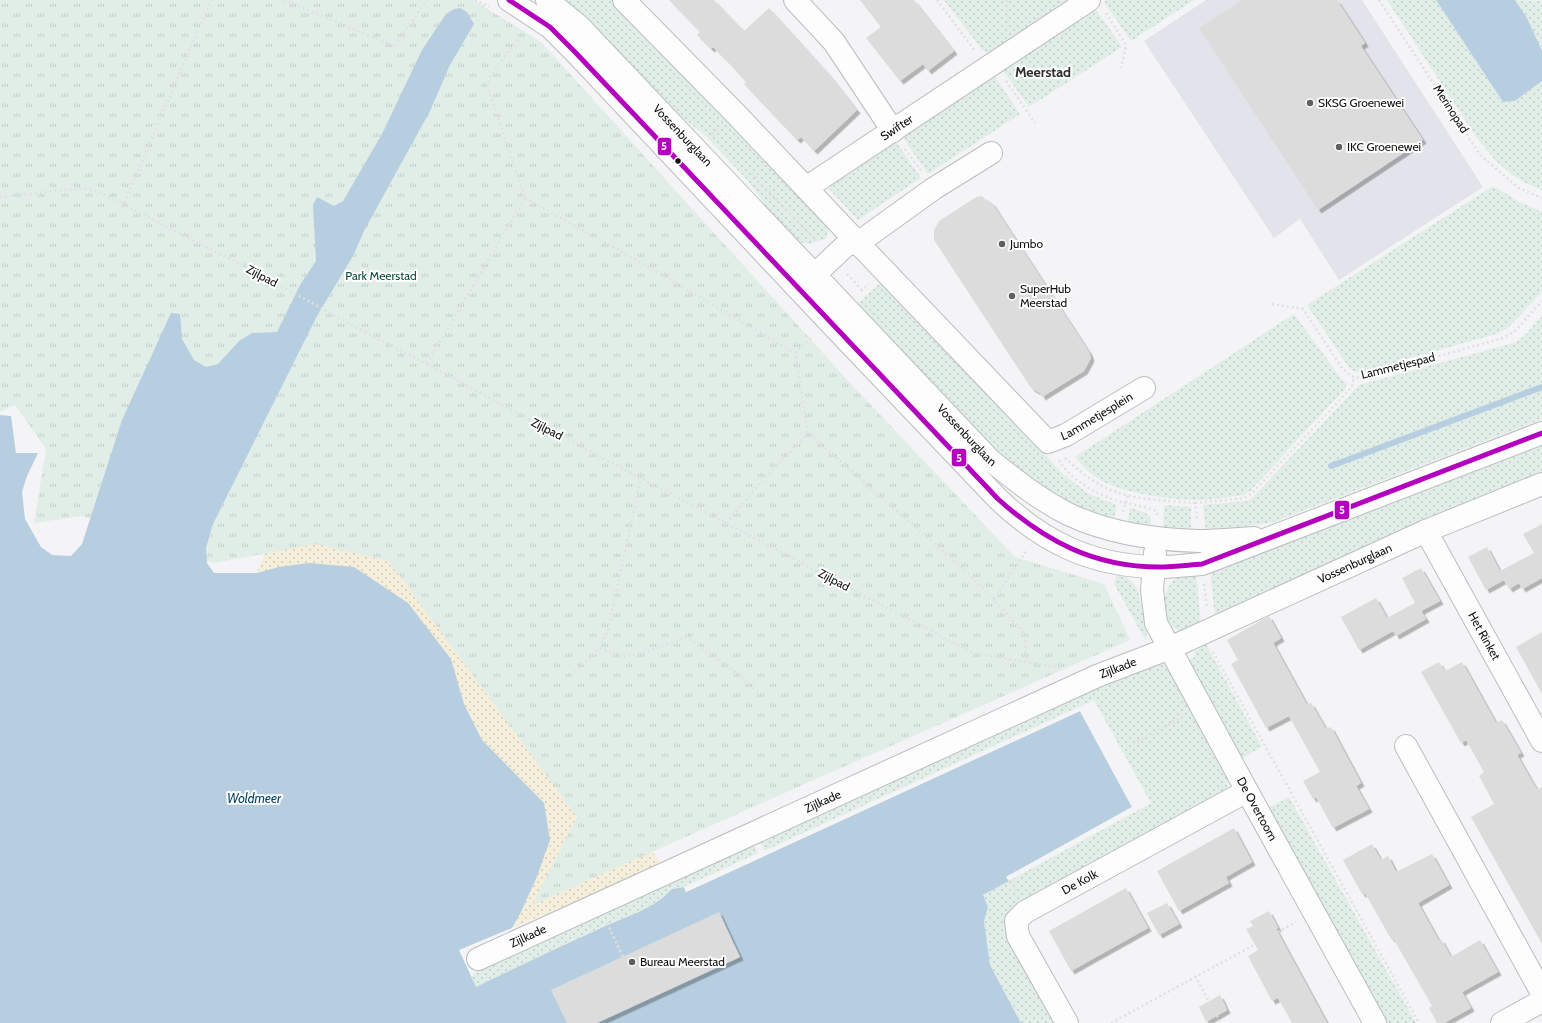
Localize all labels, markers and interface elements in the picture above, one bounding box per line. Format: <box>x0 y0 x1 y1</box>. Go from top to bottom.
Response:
district label: Meerstad <box>1015 63 1071 81</box>
street label: Merinopad <box>1430 82 1473 136</box>
place label: SKSG Groenewei <box>1318 95 1404 110</box>
marker: SKSG Groenewei <box>1305 98 1315 108</box>
street label: Vossenburglaan <box>650 101 716 169</box>
street label: Swifter <box>877 111 916 143</box>
line badge: 5 <box>657 137 672 156</box>
text: 5 <box>661 139 667 153</box>
place label: IKC Groenewei <box>1347 139 1421 154</box>
marker: IKC Groenewei <box>1334 142 1344 152</box>
unlabelled marker <box>673 156 683 166</box>
place label: Jumbo <box>1009 236 1043 251</box>
marker: Jumbo <box>997 239 1007 249</box>
street label: Zijlpad <box>244 261 281 290</box>
park label: Park Meerstad <box>345 268 417 283</box>
place label: SuperHub Meerstad <box>1020 281 1071 310</box>
marker: SuperHub Meerstad <box>1007 291 1017 301</box>
street label: Lammetjespad <box>1359 349 1436 382</box>
street label: Lammetjesplein <box>1058 388 1136 443</box>
street label: Vossenburglaan <box>934 401 1000 469</box>
street label: Zijlpad <box>529 414 566 443</box>
line badge: 5 <box>951 448 967 467</box>
text: 5 <box>956 451 962 465</box>
line badge: 5 <box>1334 500 1350 520</box>
text: 5 <box>1339 503 1345 517</box>
street label: Vossenburglaan <box>1315 540 1394 586</box>
street label: Zijlpad <box>816 565 853 594</box>
street label: Het Rinket <box>1465 609 1504 663</box>
street label: Zijlkade <box>1097 654 1138 681</box>
street label: De Overtoom <box>1234 774 1281 843</box>
street label: Zijlkade <box>802 786 843 816</box>
water label: Woldmeer <box>227 790 282 806</box>
street label: De Kolk <box>1059 866 1101 898</box>
street label: Zijlkade <box>507 921 548 950</box>
place label: Bureau Meerstad <box>640 954 725 969</box>
marker: Bureau Meerstad <box>627 957 637 967</box>

